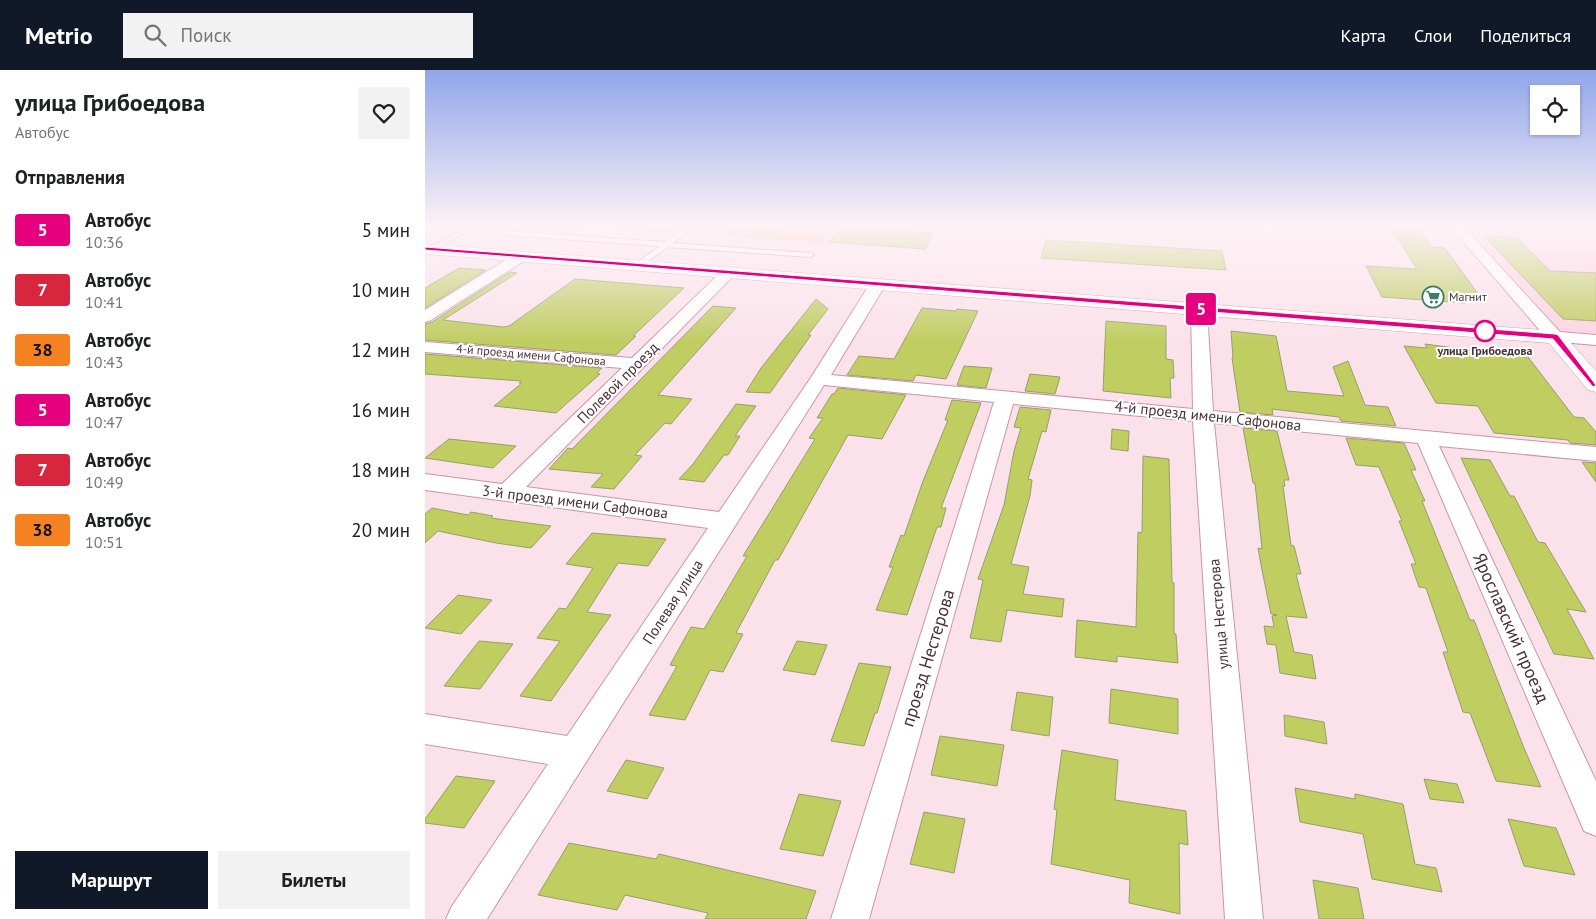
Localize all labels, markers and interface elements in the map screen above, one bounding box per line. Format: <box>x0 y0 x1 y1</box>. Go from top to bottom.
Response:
search box <box>123 13 473 58</box>
text: Metrio <box>25 20 93 51</box>
icon: search <box>141 21 169 49</box>
text: Поиск <box>181 23 231 47</box>
text: Карта <box>1341 24 1386 47</box>
text: Слои <box>1414 24 1452 47</box>
text: Поделиться <box>1480 24 1571 47</box>
map controls <box>1530 85 1580 135</box>
button: locate <box>1530 85 1580 135</box>
text: улица Грибоедова <box>15 87 205 118</box>
button: heart <box>358 87 410 139</box>
text: Автобус <box>15 122 70 142</box>
text: Отправления <box>15 165 125 189</box>
text: Автобус <box>85 208 151 232</box>
text: 5 <box>37 218 48 241</box>
text: 5 мин <box>362 218 410 242</box>
text: 10:36 <box>85 232 123 252</box>
text: Автобус <box>85 268 151 292</box>
text: 7 <box>37 278 48 301</box>
text: 10 мин <box>351 278 410 302</box>
supermarket icon: Магнит <box>1421 285 1445 309</box>
place label: Магнит <box>1449 289 1487 304</box>
text: 10:41 <box>85 292 123 312</box>
line badge: 5 <box>1185 293 1217 325</box>
text: 5 <box>1196 297 1206 320</box>
marker: улица Грибоедова <box>1474 320 1496 342</box>
text: Автобус <box>85 328 151 352</box>
text: 38 <box>32 338 53 361</box>
text: 12 мин <box>351 338 410 362</box>
street label: Полевой проезд <box>573 338 662 427</box>
street label: 4-й проезд имени Сафонова <box>456 340 606 369</box>
place label: улица Грибоедова <box>1436 343 1533 358</box>
text: 10:43 <box>85 352 123 372</box>
text: Автобус <box>85 388 151 412</box>
street label: 4-й проезд имени Сафонова <box>1114 396 1302 435</box>
text: 5 <box>37 398 48 421</box>
text: 16 мин <box>351 398 410 422</box>
text: 10:47 <box>85 412 123 432</box>
text: Автобус <box>85 448 151 472</box>
text: 7 <box>37 458 48 481</box>
text: 18 мин <box>351 458 410 482</box>
text: 10:49 <box>85 472 123 492</box>
street label: 3-й проезд имени Сафонова <box>481 481 669 522</box>
text: Автобус <box>85 508 151 532</box>
text: 38 <box>32 518 53 541</box>
text: 20 мин <box>351 518 410 542</box>
text: 10:51 <box>85 532 123 552</box>
street label: Ярославский проезд <box>1468 549 1555 707</box>
street label: Полевая улица <box>638 556 707 648</box>
street label: улица Нестерова <box>1204 558 1233 670</box>
street label: проезд Нестерова <box>896 586 959 730</box>
button: Маршрут <box>15 851 208 909</box>
button: Билеты <box>218 851 410 909</box>

